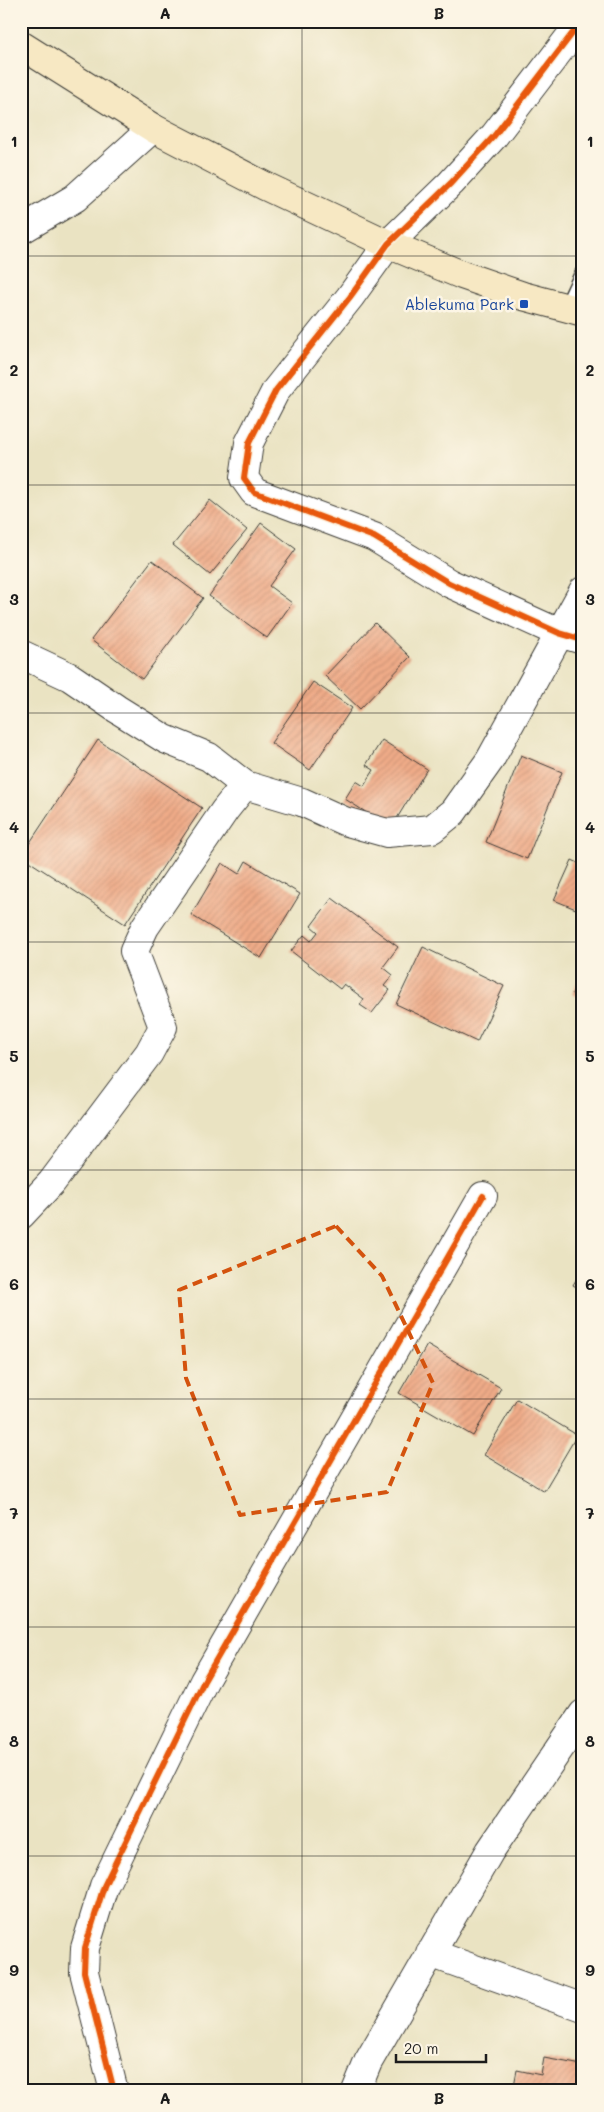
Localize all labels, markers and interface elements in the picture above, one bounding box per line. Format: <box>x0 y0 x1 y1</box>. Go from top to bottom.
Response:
text: A <box>159 2 171 23</box>
text: B <box>434 2 444 23</box>
text: 1 <box>10 130 18 151</box>
text: 1 <box>586 130 594 151</box>
place label: Ablekuma Park <box>405 294 514 314</box>
marker: Ablekuma Park <box>518 298 530 310</box>
text: 2 <box>10 359 19 380</box>
text: 2 <box>586 359 595 380</box>
text: 3 <box>9 588 19 609</box>
text: 3 <box>585 588 595 609</box>
text: 4 <box>9 816 19 837</box>
text: 4 <box>585 816 595 837</box>
text: 5 <box>9 1045 19 1066</box>
text: 5 <box>585 1045 595 1066</box>
text: 6 <box>9 1273 19 1294</box>
text: 6 <box>585 1273 595 1294</box>
text: 7 <box>10 1502 19 1523</box>
text: 7 <box>586 1502 595 1523</box>
text: 8 <box>9 1730 19 1751</box>
text: 8 <box>585 1730 595 1751</box>
text: 9 <box>9 1959 19 1980</box>
text: 9 <box>585 1959 595 1980</box>
scale bar <box>396 2032 486 2064</box>
text: 20 m <box>404 2038 438 2058</box>
text: A <box>159 2087 171 2108</box>
text: B <box>434 2087 444 2108</box>

